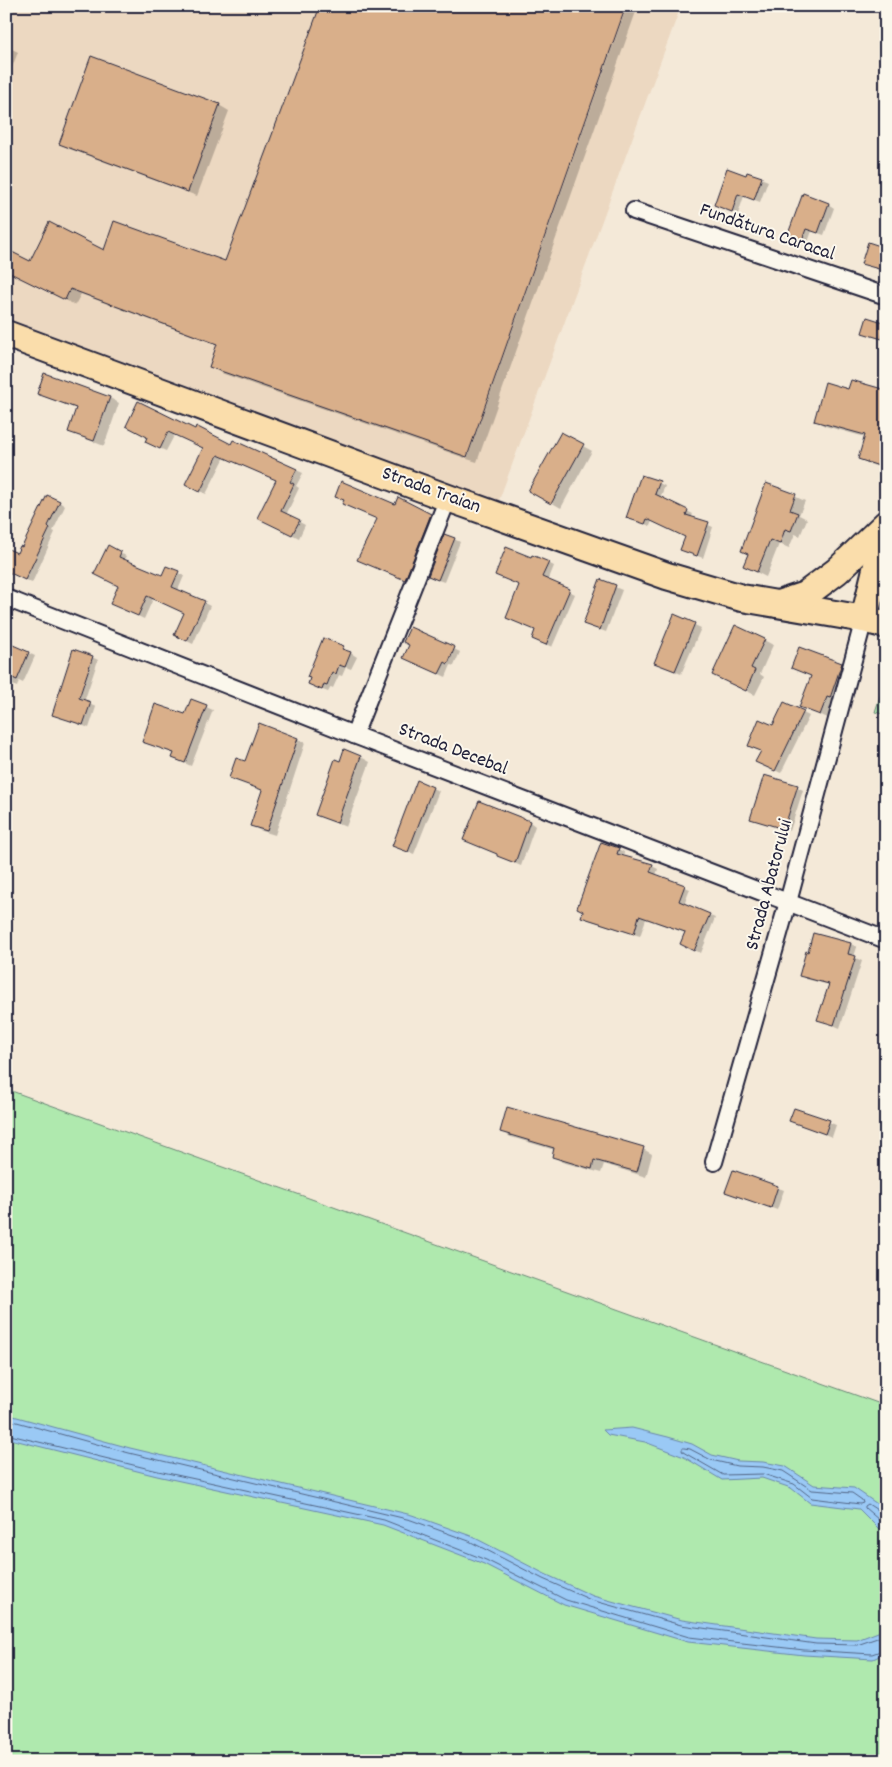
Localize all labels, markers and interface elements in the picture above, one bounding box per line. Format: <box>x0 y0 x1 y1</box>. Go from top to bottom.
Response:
street label: Fundătura Caracal <box>695 197 839 269</box>
street label: Strada Traian <box>378 460 484 522</box>
street label: Strada Decebal <box>394 716 512 784</box>
street label: Strada Abatorului <box>739 816 801 954</box>

